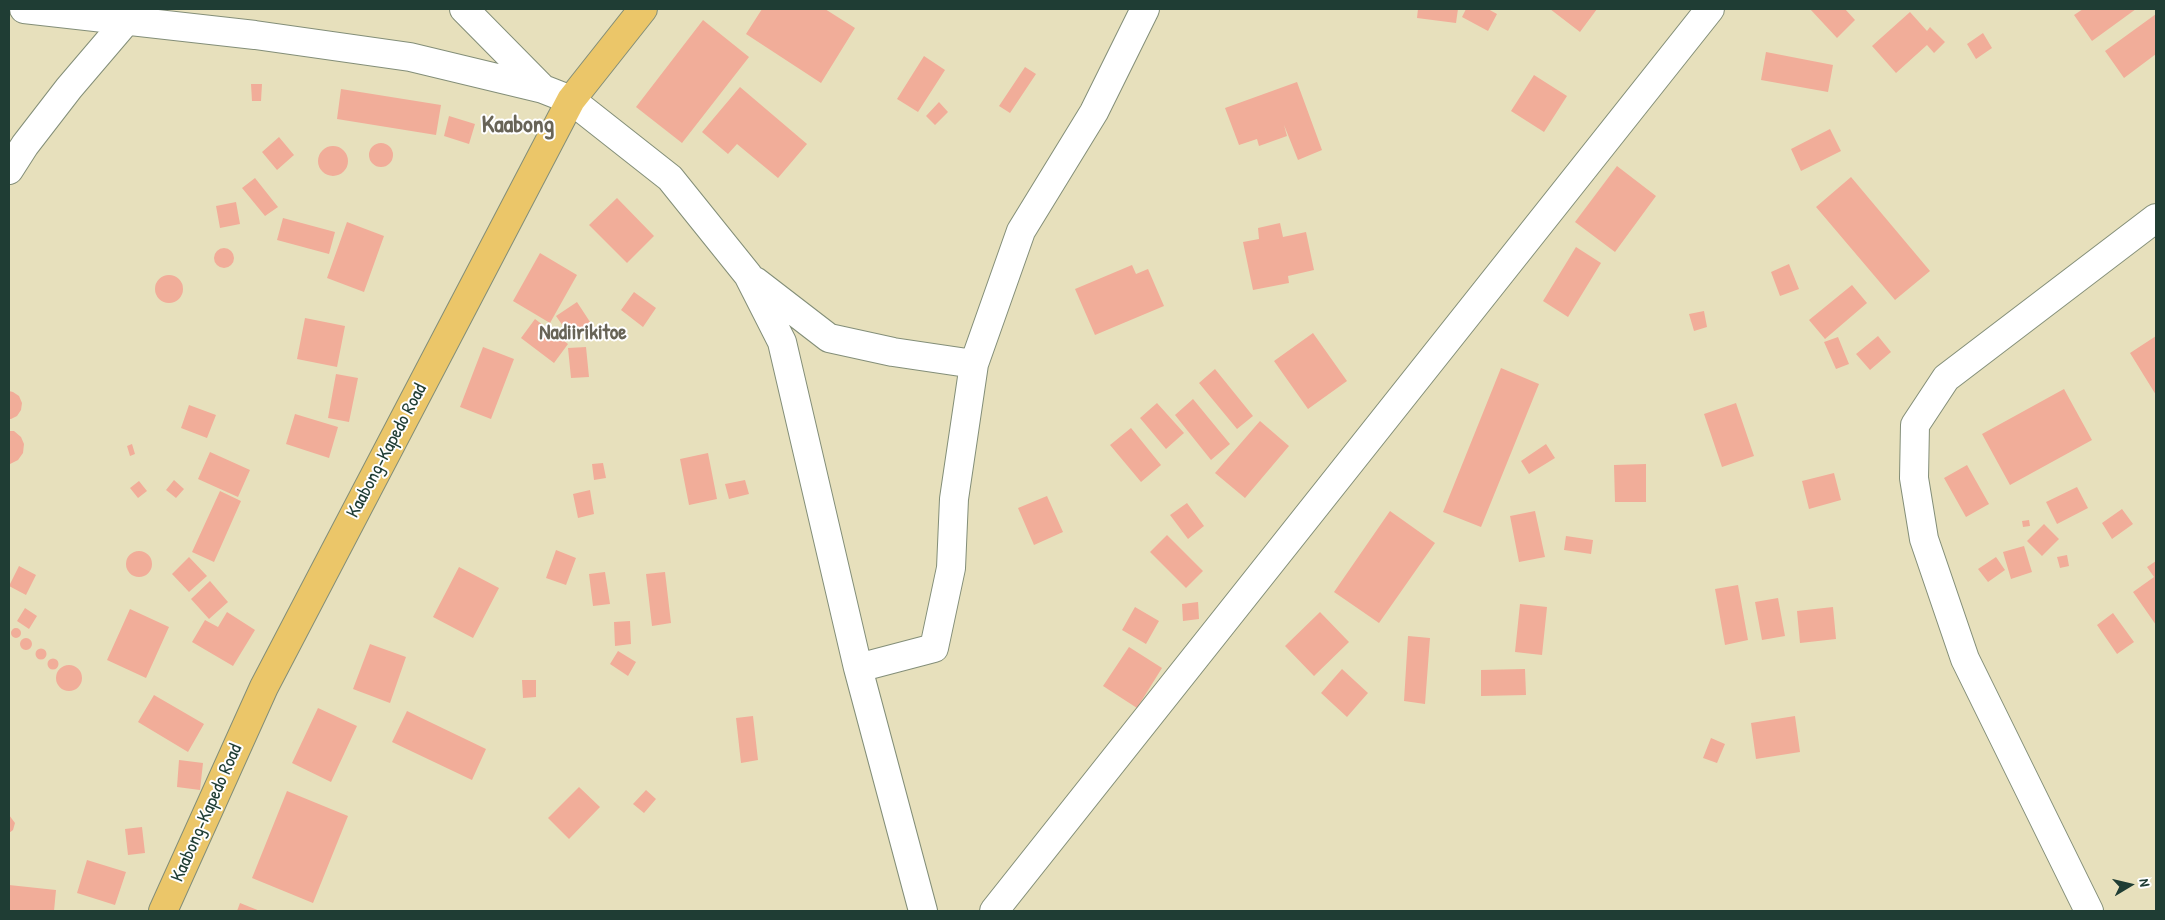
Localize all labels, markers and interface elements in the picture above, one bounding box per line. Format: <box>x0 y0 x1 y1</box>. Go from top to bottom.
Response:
district label: Kaabong <box>482 112 554 140</box>
district label: Nadiirikitoe <box>539 320 627 346</box>
street label: Kaabong-Kapedo Road <box>342 380 432 522</box>
street label: Kaabong-Kapedo Road <box>166 740 248 886</box>
north arrow <box>2105 860 2155 910</box>
text: N <box>2135 877 2155 888</box>

